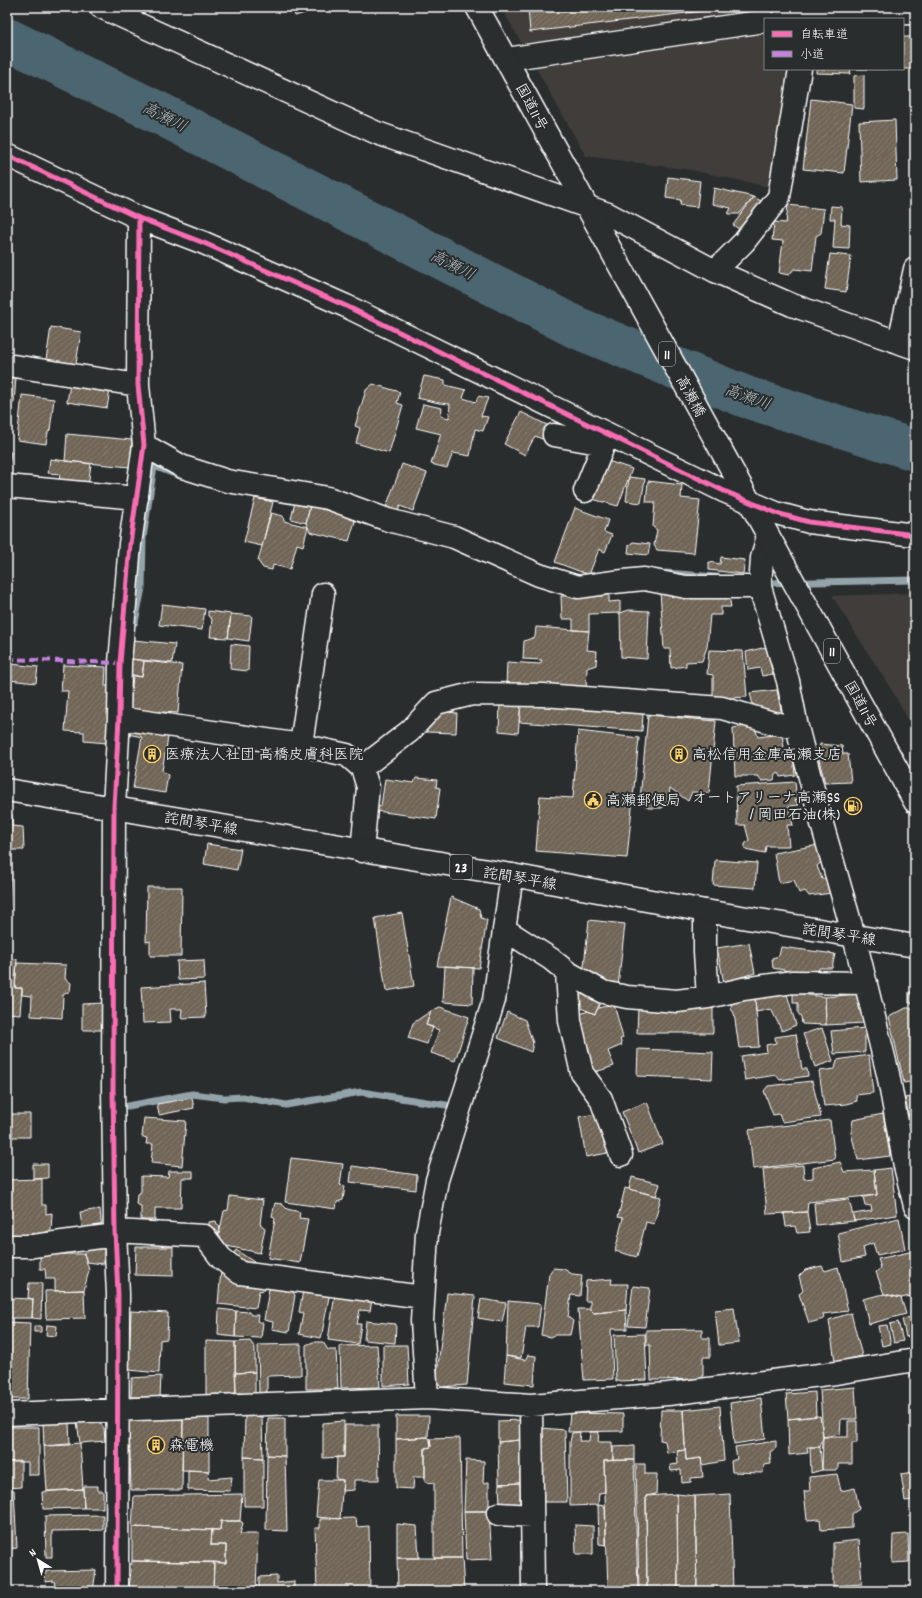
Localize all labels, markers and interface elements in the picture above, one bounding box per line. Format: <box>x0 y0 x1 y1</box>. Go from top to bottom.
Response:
legend <box>764 18 904 70</box>
text: 自転車道 <box>800 27 848 44</box>
text: 小道 <box>800 47 824 64</box>
street label: 国道11号 <box>508 80 552 136</box>
water label: 高瀬川 <box>137 97 190 139</box>
water label: 高瀬川 <box>425 245 478 287</box>
road number: 11 <box>659 342 675 366</box>
street label: 高瀬橋 <box>669 372 710 422</box>
water label: 高瀬川 <box>721 379 774 417</box>
road number: 11 <box>824 639 840 663</box>
street label: 国道11号 <box>837 677 881 733</box>
building icon: 医療法人社団 高橋皮膚科医院 <box>142 744 162 764</box>
building icon: 高松信用金庫高瀬支店 <box>669 744 689 764</box>
place label: 医療法人社団 高橋皮膚科医院 <box>165 745 363 767</box>
place label: 高松信用金庫高瀬支店 <box>692 745 842 767</box>
place label: オートアリーナ高瀬SS / 岡田石油(株) <box>692 788 840 827</box>
public building icon: 高瀬郵便局 <box>583 790 603 810</box>
place label: 高瀬郵便局 <box>606 791 681 813</box>
fuel station icon: オートアリーナ高瀬SS / 岡田石油(株) <box>843 796 863 816</box>
street label: 詫間琴平線 <box>162 808 240 842</box>
road number: 23 <box>450 855 472 879</box>
street label: 詫間琴平線 <box>481 863 559 897</box>
street label: 詫間琴平線 <box>800 919 877 953</box>
building icon: 森電機 <box>146 1435 166 1455</box>
place label: 森電機 <box>169 1436 214 1458</box>
north arrow <box>18 1540 58 1580</box>
text: N <box>26 1545 41 1562</box>

